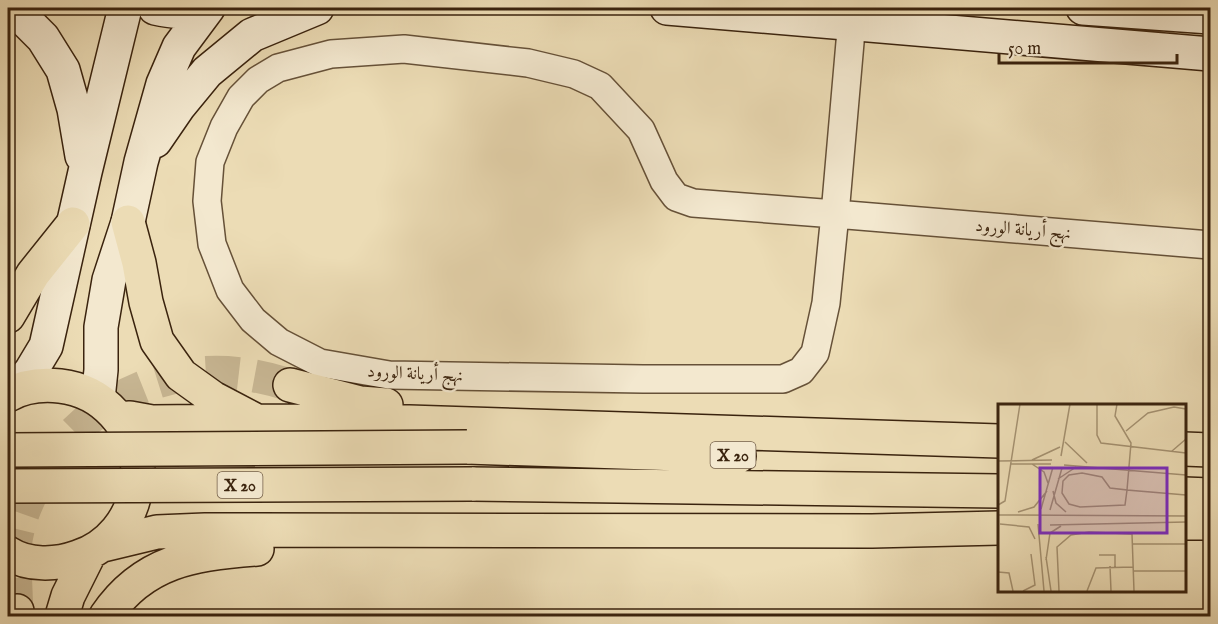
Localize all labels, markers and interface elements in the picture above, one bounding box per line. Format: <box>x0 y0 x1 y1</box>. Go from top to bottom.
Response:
scale bar <box>999 27 1178 65</box>
text: 50 m <box>1008 38 1041 61</box>
street label: نهج أريانة الورود <box>974 212 1072 249</box>
street label: نهج أريانة الورود <box>366 358 464 391</box>
inset map <box>998 404 1185 591</box>
road number: X 20 <box>710 442 756 468</box>
road number: X 20 <box>218 472 262 498</box>

